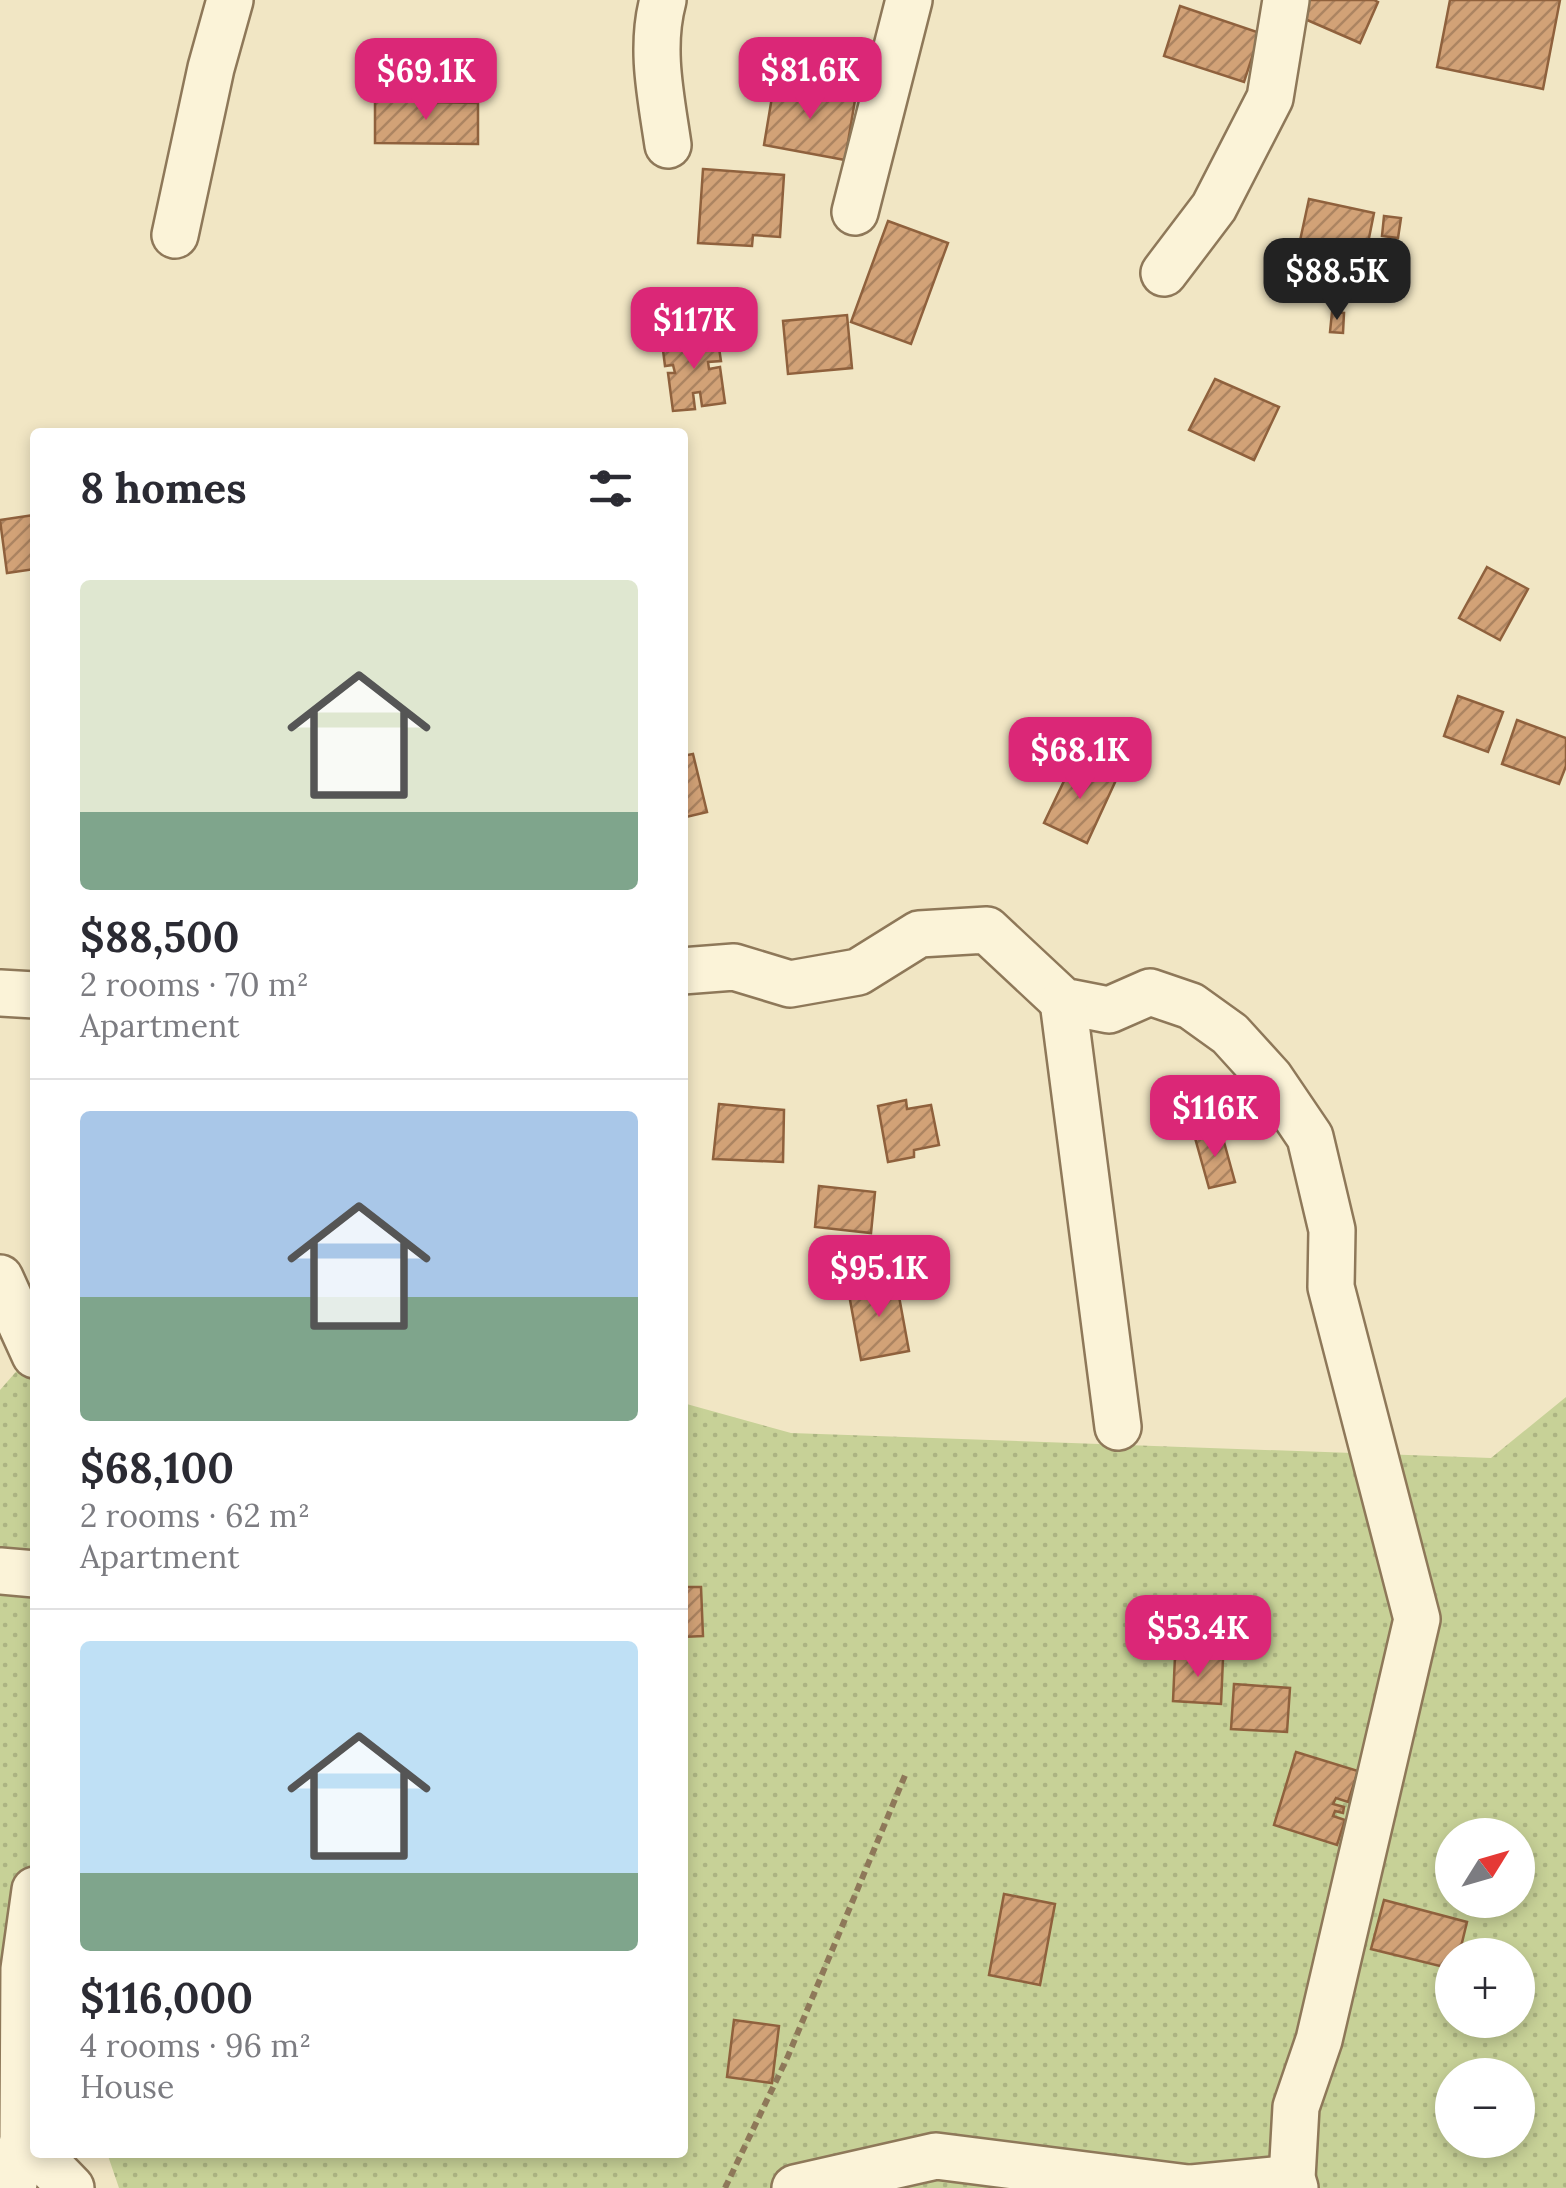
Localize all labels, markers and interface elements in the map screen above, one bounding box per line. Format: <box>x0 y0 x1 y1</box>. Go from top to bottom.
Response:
pin: $81.6K <box>729 37 891 122</box>
pin: $69.1K <box>345 38 507 123</box>
text: $81.6K <box>761 49 859 90</box>
text: $69.1K <box>377 50 475 91</box>
pin: $88.5K <box>1256 238 1418 323</box>
text: $88.5K <box>1286 250 1388 291</box>
pin: $117K <box>624 287 764 372</box>
text: $117K <box>653 299 735 340</box>
text: 8 homes <box>80 461 247 515</box>
icon: filters <box>583 461 638 516</box>
icon: home <box>269 645 449 825</box>
pin: $68.1K <box>999 717 1161 802</box>
text: $68.1K <box>1031 729 1129 770</box>
text: $88,500 <box>80 910 239 964</box>
text: 2 rooms · 70 m² <box>80 964 309 1005</box>
text: Apartment <box>80 1005 240 1046</box>
pin: $116K <box>1145 1075 1285 1160</box>
text: $116K <box>1172 1087 1258 1128</box>
icon: home <box>269 1176 449 1356</box>
pin: $95.1K <box>798 1235 960 1320</box>
text: $95.1K <box>830 1247 928 1288</box>
text: $68,100 <box>80 1441 234 1495</box>
text: 2 rooms · 62 m² <box>80 1495 310 1536</box>
text: Apartment <box>80 1536 240 1577</box>
pin: $53.4K <box>1117 1595 1279 1680</box>
text: $53.4K <box>1147 1607 1249 1648</box>
icon: home <box>269 1706 449 1886</box>
north arrow <box>1435 1818 1535 1918</box>
map controls <box>1435 1818 1535 2158</box>
button: + <box>1435 1938 1535 2038</box>
text: $116,000 <box>80 1971 253 2025</box>
text: 4 rooms · 96 m² <box>80 2025 311 2066</box>
button: − <box>1435 2058 1535 2158</box>
text: House <box>80 2066 174 2107</box>

